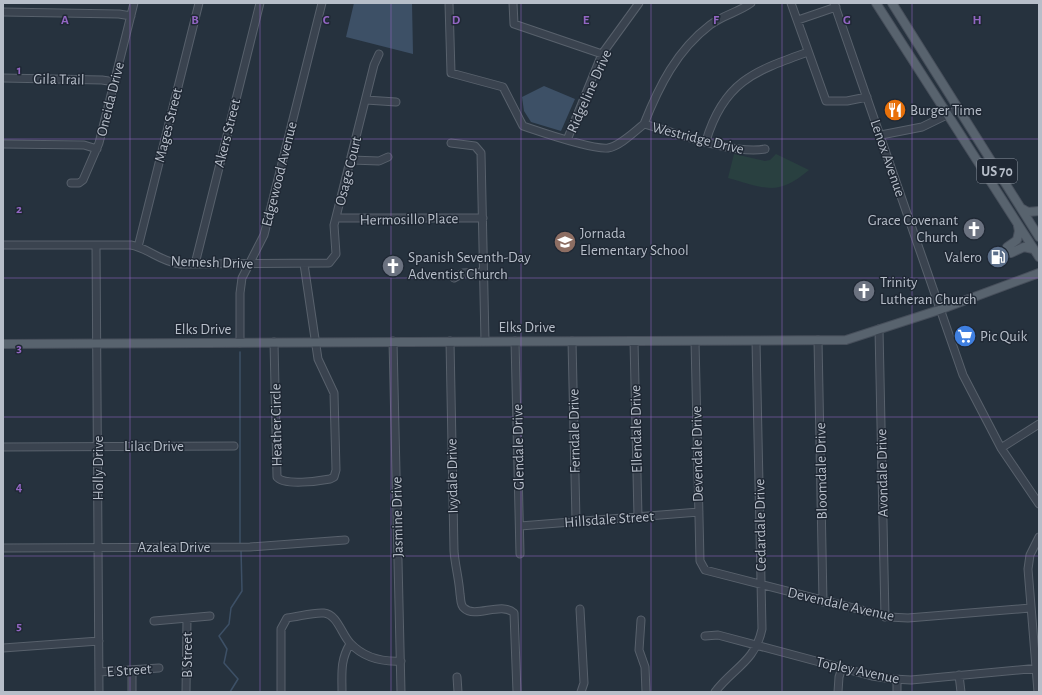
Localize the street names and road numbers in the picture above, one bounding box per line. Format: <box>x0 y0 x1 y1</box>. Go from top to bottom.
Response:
street label: Ridgeline Drive <box>564 47 615 135</box>
street label: Oneida Drive <box>94 60 127 138</box>
street label: Gila Trail <box>33 72 85 87</box>
street label: Mages Street <box>152 86 185 164</box>
street label: Akers Street <box>212 97 243 169</box>
street label: Lenox Avenue <box>867 118 908 199</box>
street label: Edgewood Avenue <box>259 120 300 228</box>
street label: Westridge Drive <box>650 120 745 157</box>
street label: Osage Court <box>333 135 364 207</box>
road number: US 70 <box>977 159 1017 183</box>
street label: Hermosillo Place <box>360 211 459 228</box>
street label: Nemesh Drive <box>170 254 254 271</box>
street label: Elks Drive <box>499 320 556 335</box>
street label: Elks Drive <box>175 322 232 337</box>
street label: Heather Circle <box>268 383 285 467</box>
street label: Ellendale Drive <box>628 385 645 473</box>
street label: Ferndale Drive <box>566 389 583 473</box>
street label: Glendale Drive <box>510 404 527 490</box>
street label: Devendale Drive <box>689 406 706 502</box>
street label: Bloomdale Drive <box>813 422 830 520</box>
street label: Avondale Drive <box>874 429 891 517</box>
street label: Holly Drive <box>91 436 106 500</box>
street label: Ivydale Drive <box>444 438 461 514</box>
street label: Lilac Drive <box>124 439 184 454</box>
street label: Jasmine Drive <box>389 476 406 558</box>
street label: Cedardale Drive <box>752 478 769 572</box>
street label: Hillsdale Street <box>564 509 655 530</box>
street label: Azalea Drive <box>137 540 211 555</box>
street label: Devendale Avenue <box>786 585 896 624</box>
street label: B Street <box>180 632 195 678</box>
street label: Topley Avenue <box>815 654 901 687</box>
street label: E Street <box>106 661 152 680</box>

